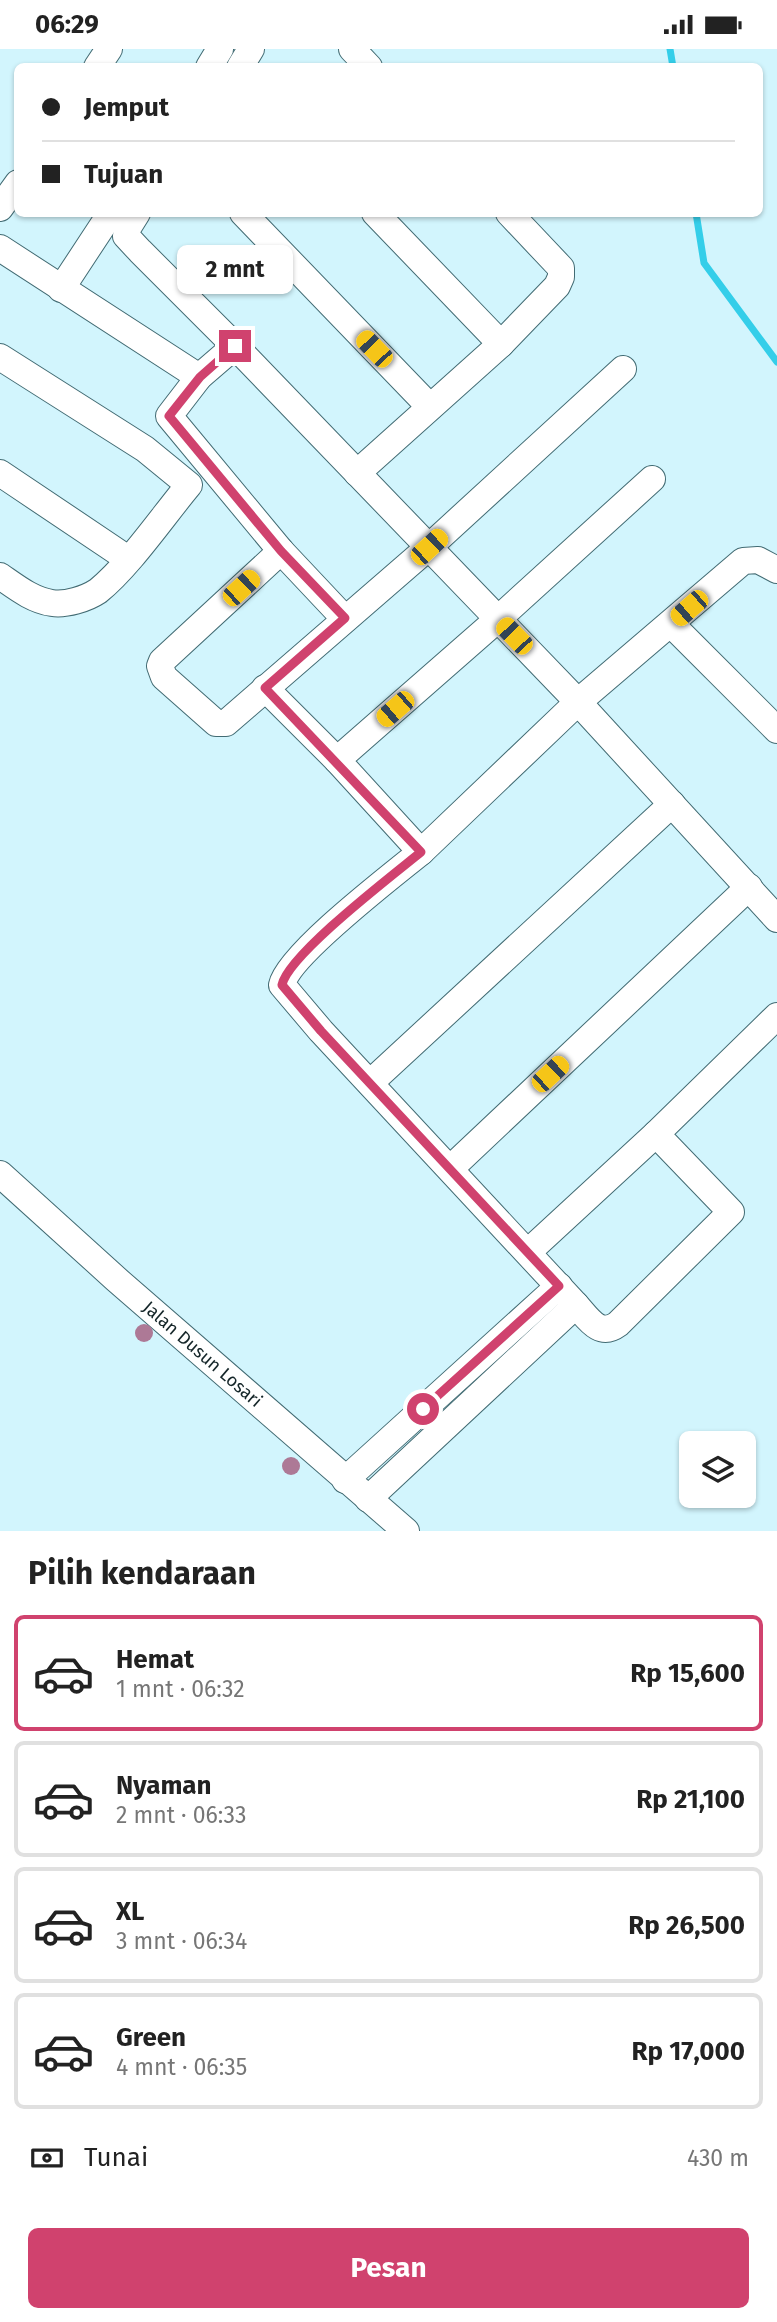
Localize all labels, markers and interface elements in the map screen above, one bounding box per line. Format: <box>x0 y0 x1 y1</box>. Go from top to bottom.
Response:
text: 06:29 <box>35 9 99 40</box>
text: Jemput <box>84 92 169 123</box>
text: Tujuan <box>84 159 163 190</box>
callout: 2 mnt <box>177 245 293 293</box>
text: 2 mnt <box>206 255 264 283</box>
car <box>352 327 397 371</box>
route end <box>219 330 251 362</box>
car <box>407 525 452 569</box>
car <box>219 566 264 610</box>
car <box>667 586 712 630</box>
car <box>492 614 537 658</box>
car <box>373 687 418 731</box>
car <box>528 1052 573 1096</box>
street label: Jalan Dusun Losari <box>138 1296 267 1412</box>
route start <box>407 1393 439 1425</box>
map controls <box>679 1431 756 1508</box>
button: layers <box>679 1431 756 1508</box>
text: Pilih kendaraan <box>28 1554 256 1592</box>
icon: car <box>32 1642 95 1705</box>
text: Hemat <box>116 1644 194 1675</box>
text: Rp 15,600 <box>630 1658 745 1689</box>
text: 1 mnt · 06:32 <box>116 1675 245 1703</box>
icon: car <box>32 1768 95 1831</box>
text: Nyaman <box>116 1770 212 1801</box>
text: Rp 21,100 <box>636 1784 745 1815</box>
text: 2 mnt · 06:33 <box>116 1801 246 1829</box>
icon: car <box>32 1894 95 1957</box>
text: XL <box>116 1896 144 1927</box>
text: Rp 26,500 <box>628 1910 745 1941</box>
text: 3 mnt · 06:34 <box>116 1927 247 1955</box>
icon: car <box>32 2020 95 2083</box>
text: Green <box>116 2022 186 2053</box>
text: Rp 17,000 <box>632 2036 745 2067</box>
text: 4 mnt · 06:35 <box>116 2053 247 2081</box>
icon: cash <box>28 2139 66 2177</box>
text: Tunai <box>84 2142 148 2173</box>
text: 430 m <box>687 2144 749 2172</box>
button: Pesan <box>28 2228 749 2308</box>

